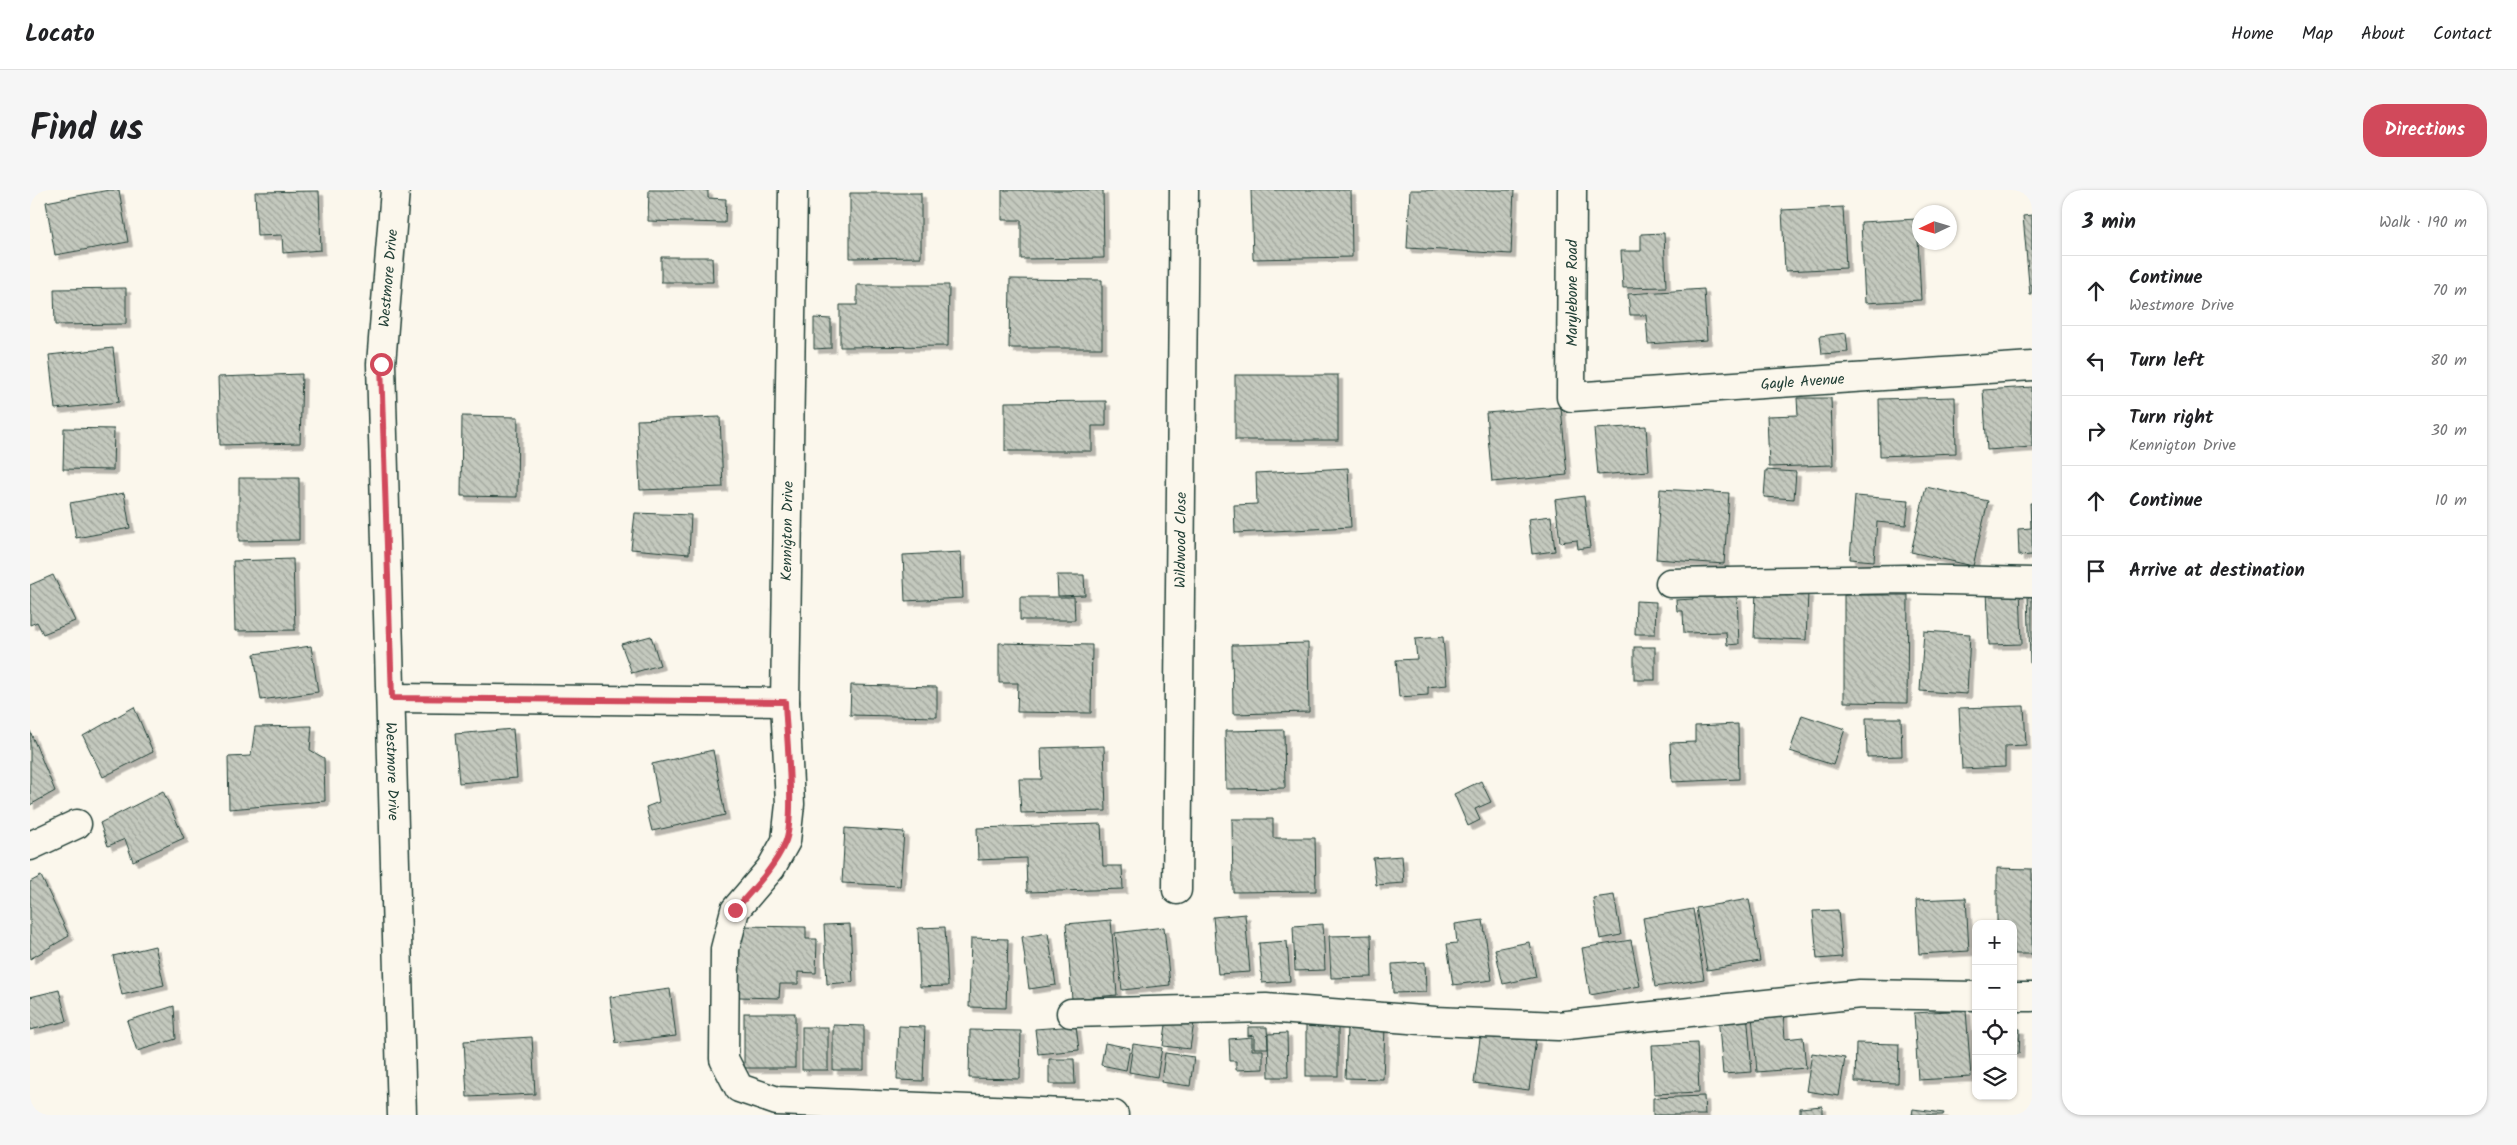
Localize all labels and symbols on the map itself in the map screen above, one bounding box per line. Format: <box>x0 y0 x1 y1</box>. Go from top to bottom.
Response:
north arrow <box>1912 205 1957 250</box>
street label: Westmore Drive <box>373 228 405 328</box>
street label: Marylebone Road <box>1561 239 1585 346</box>
route start <box>370 353 393 376</box>
street label: Gayle Avenue <box>1760 368 1845 397</box>
street label: Kennigton Drive <box>775 480 801 581</box>
street label: Wildwood Close <box>1169 491 1194 588</box>
street label: Westmore Drive <box>378 722 405 821</box>
route end <box>724 899 747 922</box>

